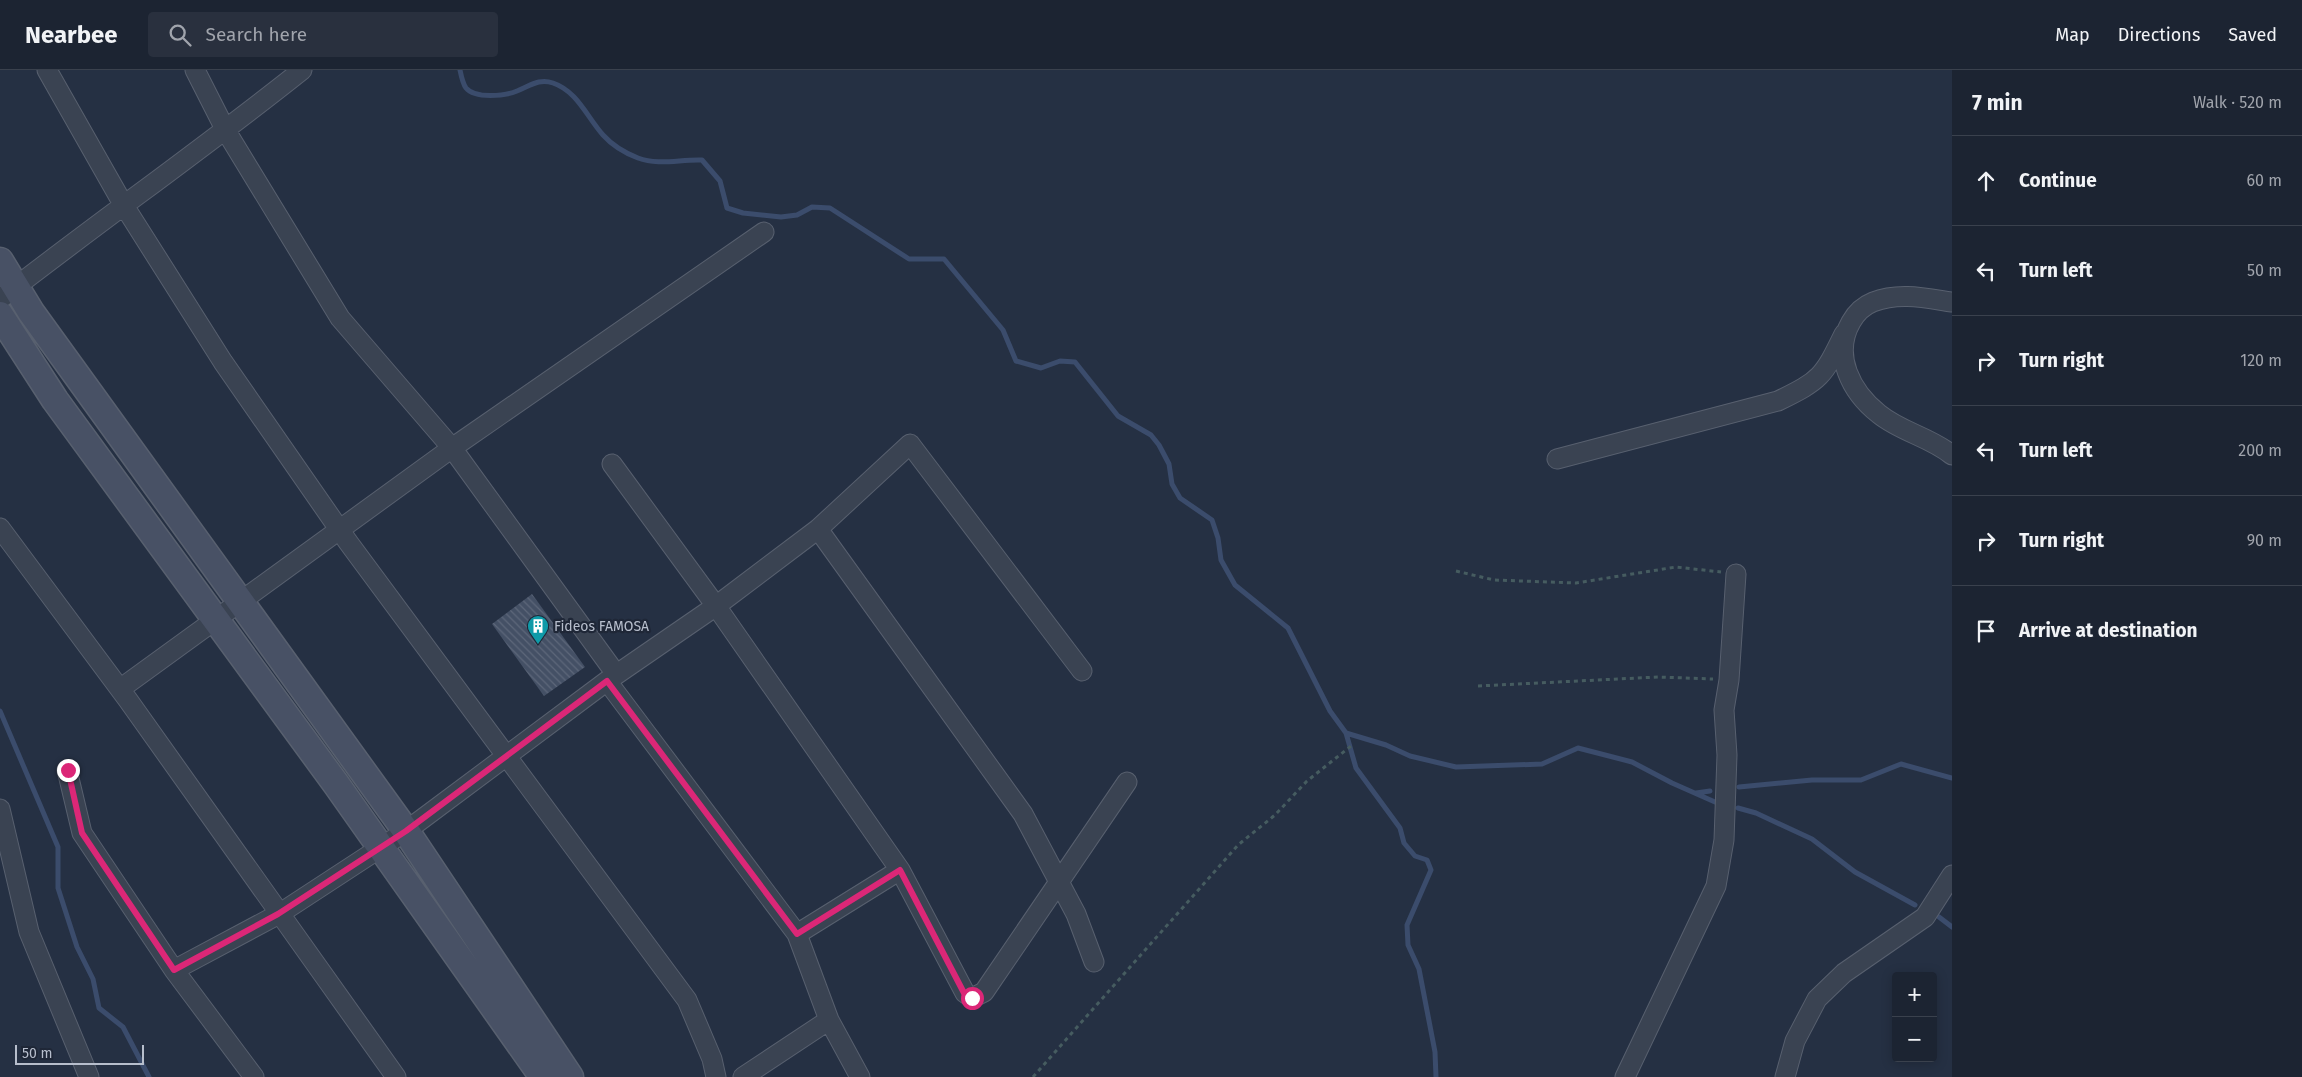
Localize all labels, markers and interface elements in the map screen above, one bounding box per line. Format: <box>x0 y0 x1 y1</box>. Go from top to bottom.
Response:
search box <box>148 12 498 57</box>
text: Nearbee <box>25 21 118 49</box>
icon: search <box>166 21 194 49</box>
text: Search here <box>206 23 307 46</box>
text: Map <box>2055 24 2090 46</box>
text: Directions <box>2118 24 2200 46</box>
text: Saved <box>2228 24 2277 46</box>
text: 7 min <box>1972 90 2023 116</box>
text: Walk · 520 m <box>2193 93 2282 112</box>
icon: ahead <box>1972 167 2000 195</box>
text: Continue <box>2019 169 2097 192</box>
text: 60 m <box>2247 171 2282 190</box>
icon: left <box>1972 257 2000 285</box>
text: Turn left <box>2019 259 2093 282</box>
text: 50 m <box>2247 261 2282 280</box>
icon: right <box>1972 347 2000 375</box>
text: Turn right <box>2019 349 2104 372</box>
text: 120 m <box>2240 351 2282 370</box>
icon: left <box>1972 437 2000 465</box>
text: Turn left <box>2019 439 2093 462</box>
text: 200 m <box>2238 441 2282 460</box>
icon: right <box>1972 527 2000 555</box>
text: Turn right <box>2019 529 2104 552</box>
text: 90 m <box>2247 531 2282 550</box>
building icon: Fideos FAMOSA <box>526 614 550 645</box>
icon: arrive <box>1972 617 2000 645</box>
place label: Fideos FAMOSA <box>554 618 649 635</box>
text: Arrive at destination <box>2019 619 2198 642</box>
route end <box>57 759 80 782</box>
map controls <box>1892 972 1937 1062</box>
button: + <box>1892 972 1937 1017</box>
route start <box>961 987 984 1010</box>
button: − <box>1892 1017 1937 1062</box>
scale bar <box>15 1042 144 1065</box>
text: 50 m <box>22 1045 53 1062</box>

